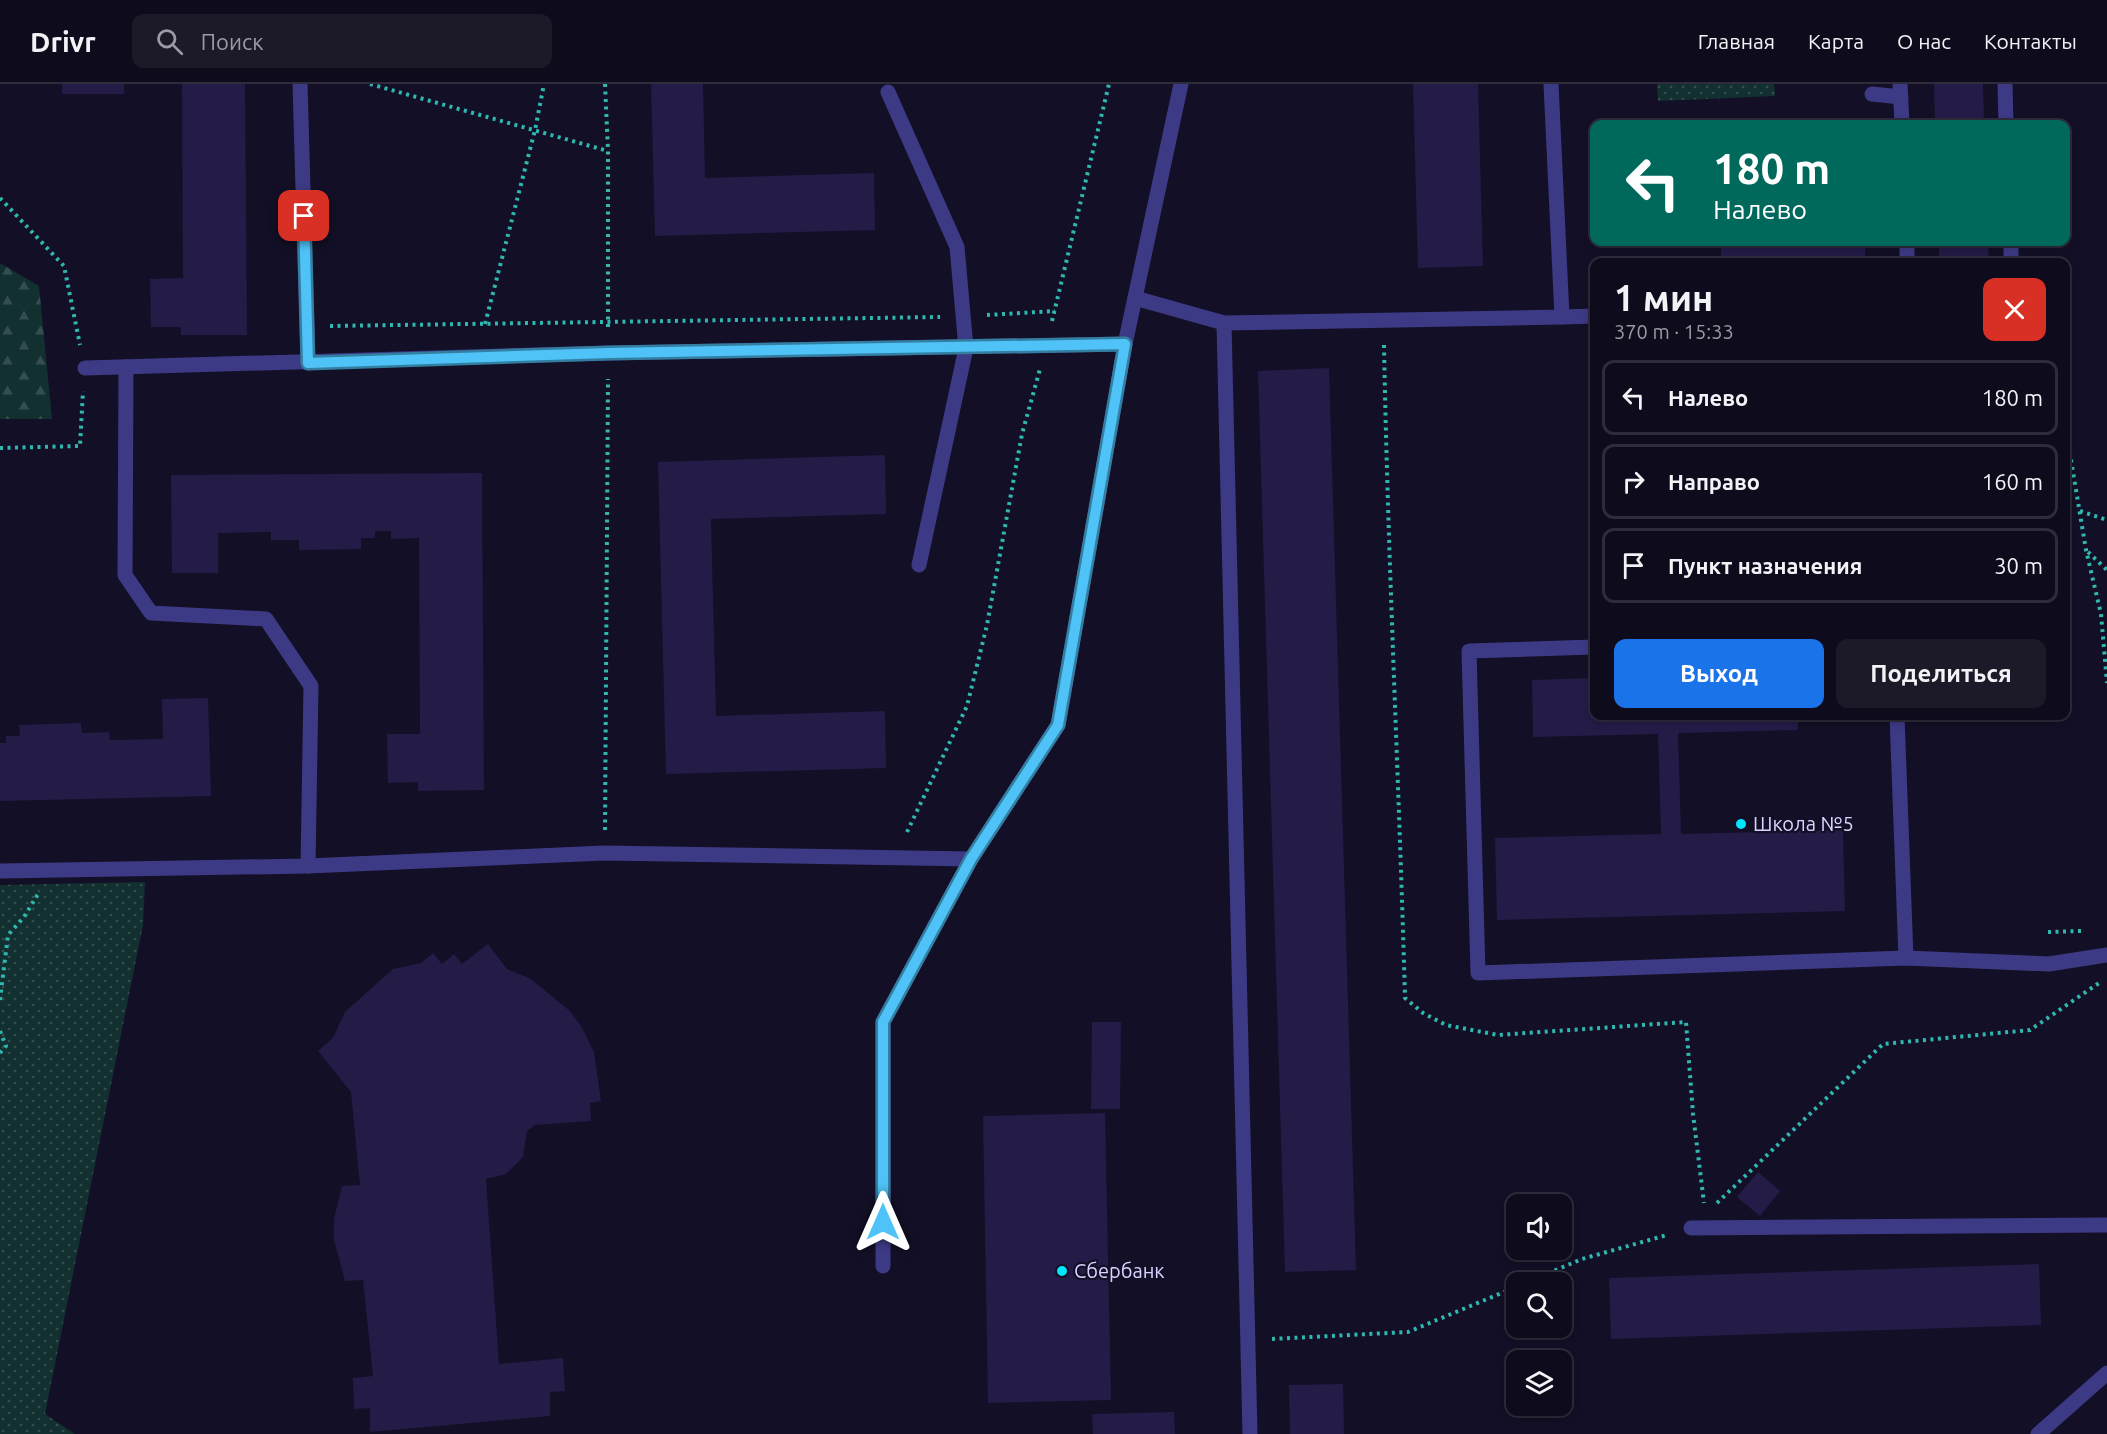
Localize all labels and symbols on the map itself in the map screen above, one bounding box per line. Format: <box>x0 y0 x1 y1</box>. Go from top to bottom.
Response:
pin <box>278 190 329 241</box>
place label: Школа №5 <box>1753 812 1854 835</box>
marker: Школа №5 <box>1734 817 1748 831</box>
position arrow <box>851 1190 915 1254</box>
place label: Сбербанк <box>1074 1259 1165 1282</box>
marker: Сбербанк <box>1055 1264 1069 1278</box>

